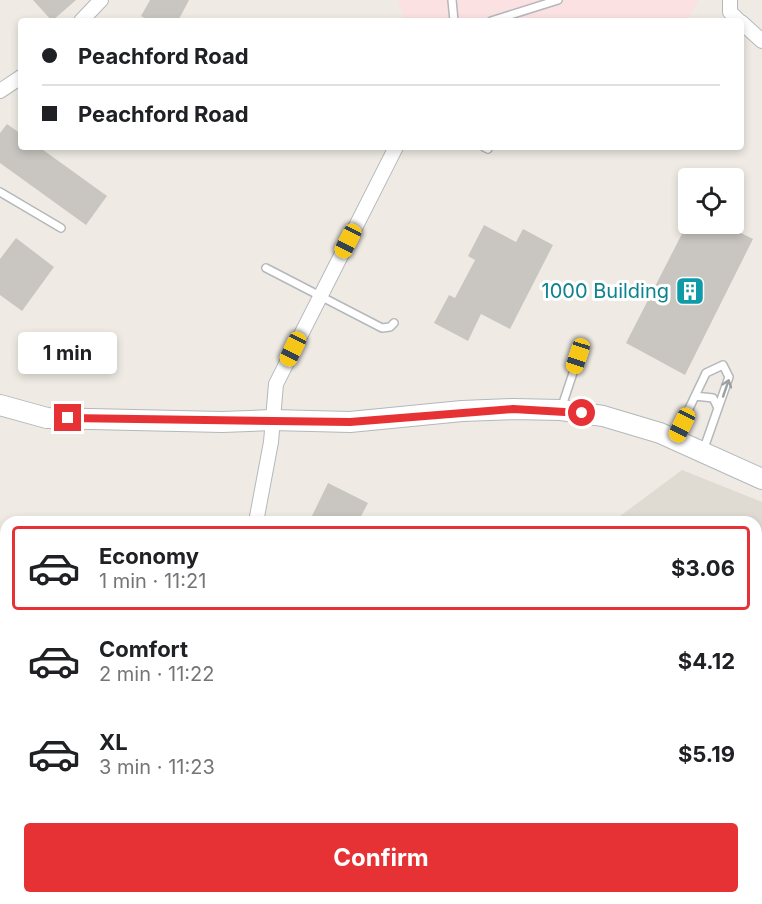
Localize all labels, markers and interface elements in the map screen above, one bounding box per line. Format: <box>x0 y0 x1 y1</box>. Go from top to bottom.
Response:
text: Peachford Road <box>78 43 249 69</box>
text: Peachford Road <box>78 101 249 127</box>
map controls <box>678 168 744 234</box>
button: locate <box>678 168 744 234</box>
car <box>332 221 364 261</box>
building icon: 1000 Building <box>674 275 706 307</box>
place label: 1000 Building <box>542 279 669 303</box>
car <box>277 329 309 369</box>
callout: 1 min <box>19 331 118 373</box>
car <box>564 336 592 376</box>
text: 1 min <box>43 341 92 365</box>
one-way arrow <box>721 379 732 398</box>
route start <box>568 399 595 426</box>
route end <box>54 404 81 431</box>
car <box>666 405 698 445</box>
icon: car <box>27 541 81 595</box>
text: Economy <box>99 543 199 569</box>
text: $3.06 <box>671 555 735 581</box>
text: 1 min · 11:21 <box>99 569 206 593</box>
icon: car <box>27 634 81 688</box>
text: Comfort <box>99 636 188 662</box>
text: $4.12 <box>678 648 735 674</box>
text: 2 min · 11:22 <box>99 662 214 686</box>
icon: car <box>27 727 81 781</box>
text: XL <box>99 729 128 755</box>
text: $5.19 <box>678 741 735 767</box>
text: 3 min · 11:23 <box>99 755 215 779</box>
button: Confirm <box>24 823 738 892</box>

